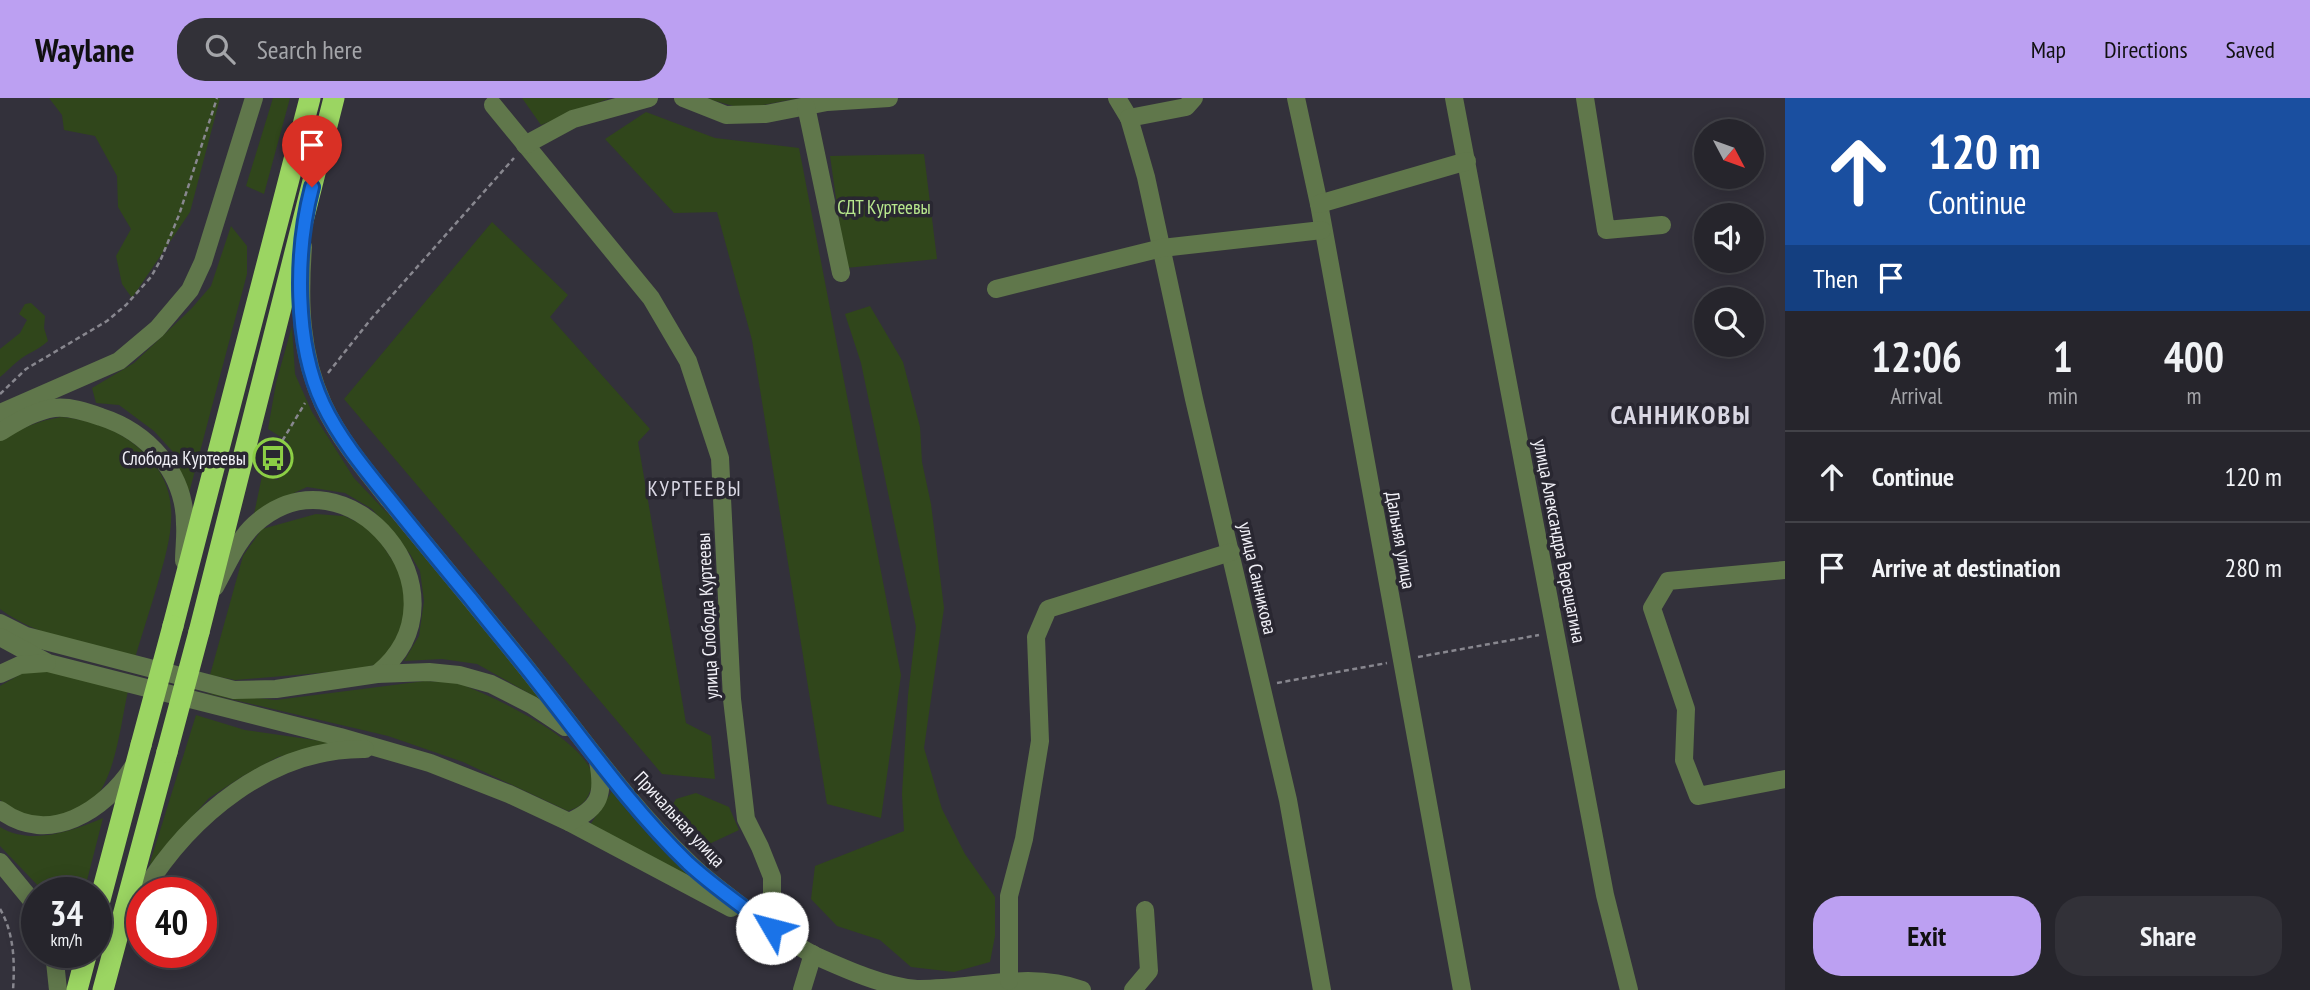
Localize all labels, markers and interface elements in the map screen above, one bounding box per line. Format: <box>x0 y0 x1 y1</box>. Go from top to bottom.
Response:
search box <box>177 18 667 81</box>
text: Waylane <box>35 28 135 71</box>
icon: search <box>201 30 239 68</box>
text: Search here <box>257 33 362 66</box>
text: Map <box>2031 34 2066 65</box>
text: Directions <box>2104 34 2188 65</box>
text: Saved <box>2226 34 2275 65</box>
pin <box>282 115 342 187</box>
north arrow <box>1694 119 1764 189</box>
map controls <box>1694 119 1764 357</box>
text: 120 m <box>1928 119 2041 183</box>
icon: arrive <box>293 126 331 164</box>
icon: ahead <box>1813 126 1904 217</box>
text: Continue <box>1928 181 2027 223</box>
park label: СДТ Куртеевы <box>837 195 931 219</box>
button: sound <box>1694 203 1764 273</box>
icon: arrive <box>1872 259 1910 297</box>
text: Then <box>1813 262 1858 295</box>
button: search <box>1694 287 1764 357</box>
text: 12:06 <box>1871 329 1962 384</box>
text: 1 <box>2053 329 2073 384</box>
text: 400 <box>2164 329 2224 384</box>
text: Arrival <box>1890 381 1942 410</box>
text: min <box>2048 381 2078 410</box>
text: m <box>2186 381 2201 410</box>
district label: САННИКОВЫ <box>1610 398 1752 431</box>
bus stop icon: Слобода Куртеевы <box>252 437 294 479</box>
street label: улица Александра Верещагина <box>1528 437 1592 645</box>
place label: Слобода Куртеевы <box>122 446 246 470</box>
icon: ahead <box>1813 458 1851 496</box>
text: Continue <box>1872 460 1954 493</box>
text: 120 m <box>2224 460 2282 493</box>
district label: КУРТЕЕВЫ <box>647 475 743 502</box>
street label: Дальняя улица <box>1381 489 1421 591</box>
street label: улица Санникова <box>1233 519 1283 637</box>
street label: улица Слобода Куртеевы <box>691 532 723 700</box>
icon: arrive <box>1813 549 1851 587</box>
text: Arrive at destination <box>1872 551 2061 584</box>
text: 280 m <box>2224 551 2282 584</box>
street label: Причальная улица <box>629 766 731 872</box>
speed limit sign: 40 <box>126 877 217 968</box>
text: 34 <box>50 890 83 936</box>
position arrow <box>735 891 809 965</box>
button: Exit <box>1813 896 2041 976</box>
button: Share <box>2055 896 2282 976</box>
text: km/h <box>51 928 82 951</box>

